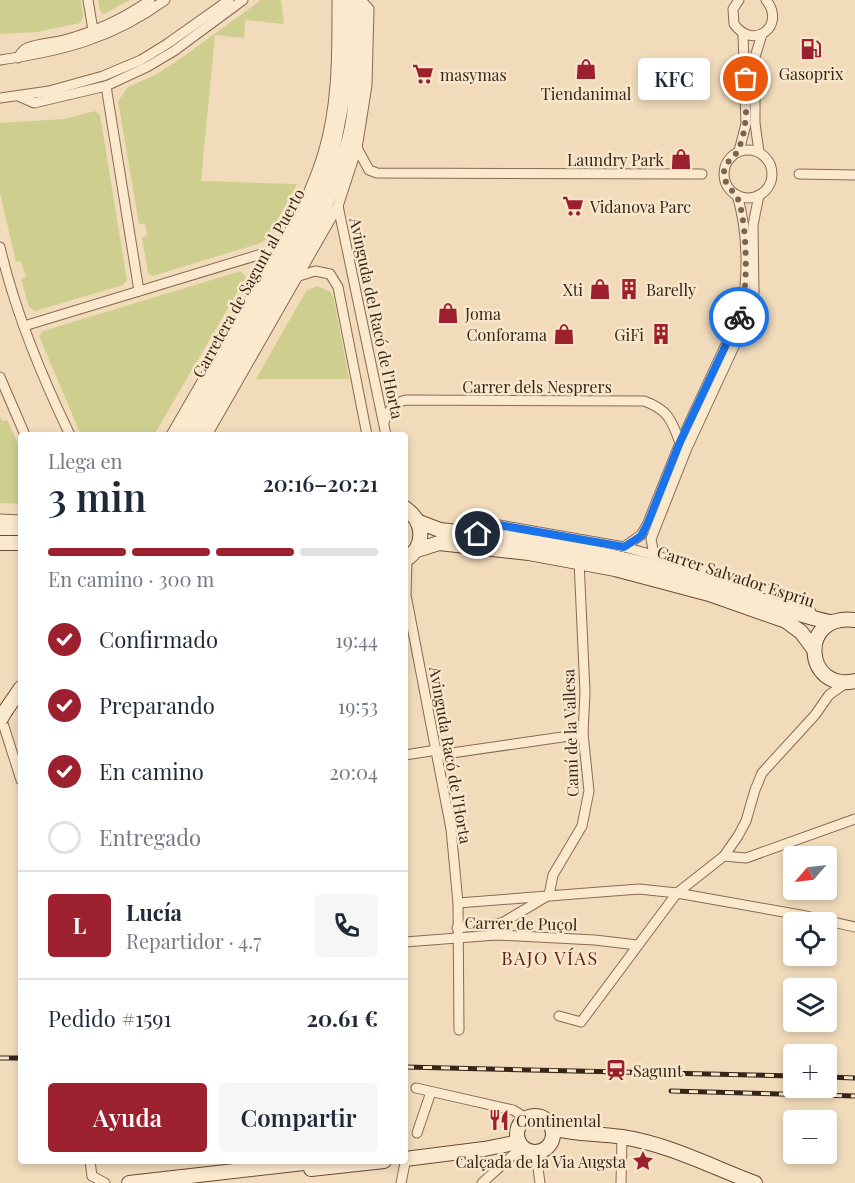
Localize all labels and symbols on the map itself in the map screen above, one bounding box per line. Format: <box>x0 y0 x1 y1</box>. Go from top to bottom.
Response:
fuel station icon: Gasoprix <box>799 37 823 61</box>
pin <box>720 53 771 104</box>
shop icon: Tiendanimal <box>574 57 598 81</box>
callout: KFC <box>638 58 710 100</box>
supermarket icon: masymas <box>411 62 435 86</box>
place label: Gasoprix <box>779 63 844 84</box>
place label: masymas <box>440 64 507 85</box>
place label: Tiendanimal <box>541 83 632 104</box>
shop icon: Laundry Park <box>669 147 693 171</box>
place label: Laundry Park <box>567 149 664 170</box>
street label: Carretera de Sagunt al Puerto <box>187 185 309 381</box>
supermarket icon: Vidanova Parc <box>561 194 585 218</box>
place label: Vidanova Parc <box>589 196 691 217</box>
street label: Avinguda del Racó de l'Horta <box>345 214 409 421</box>
shop icon: Xti <box>588 277 612 301</box>
building icon: Barelly <box>617 277 641 301</box>
place label: Xti <box>563 279 583 300</box>
place label: Barelly <box>646 279 696 300</box>
courier <box>709 287 769 347</box>
shop icon: Joma <box>436 301 460 325</box>
place label: Joma <box>464 303 501 324</box>
shop icon: Conforama <box>552 322 576 346</box>
building icon: GiFi <box>649 322 673 346</box>
place label: Conforama <box>467 324 547 345</box>
place label: GiFi <box>614 324 644 345</box>
street label: Carrer dels Nesprers <box>462 376 612 397</box>
pin <box>452 508 503 559</box>
street label: Carrer Salvador Espriu <box>654 541 818 611</box>
street label: Avinguda Racó de l'Horta <box>425 664 477 845</box>
street label: Camí de la Vallesa <box>557 669 583 797</box>
north arrow <box>783 846 837 900</box>
street label: Carrer de Puçol <box>464 912 578 934</box>
district label: BAJO VÍAS <box>501 946 599 970</box>
station icon: Sagunt <box>604 1058 628 1082</box>
place label: Sagunt <box>633 1060 683 1081</box>
restaurant icon: Continental <box>487 1108 511 1132</box>
place label: Continental <box>516 1110 602 1131</box>
place icon: Calçada de la Via Augsta <box>631 1149 655 1173</box>
place label: Calçada de la Via Augsta <box>456 1151 626 1172</box>

